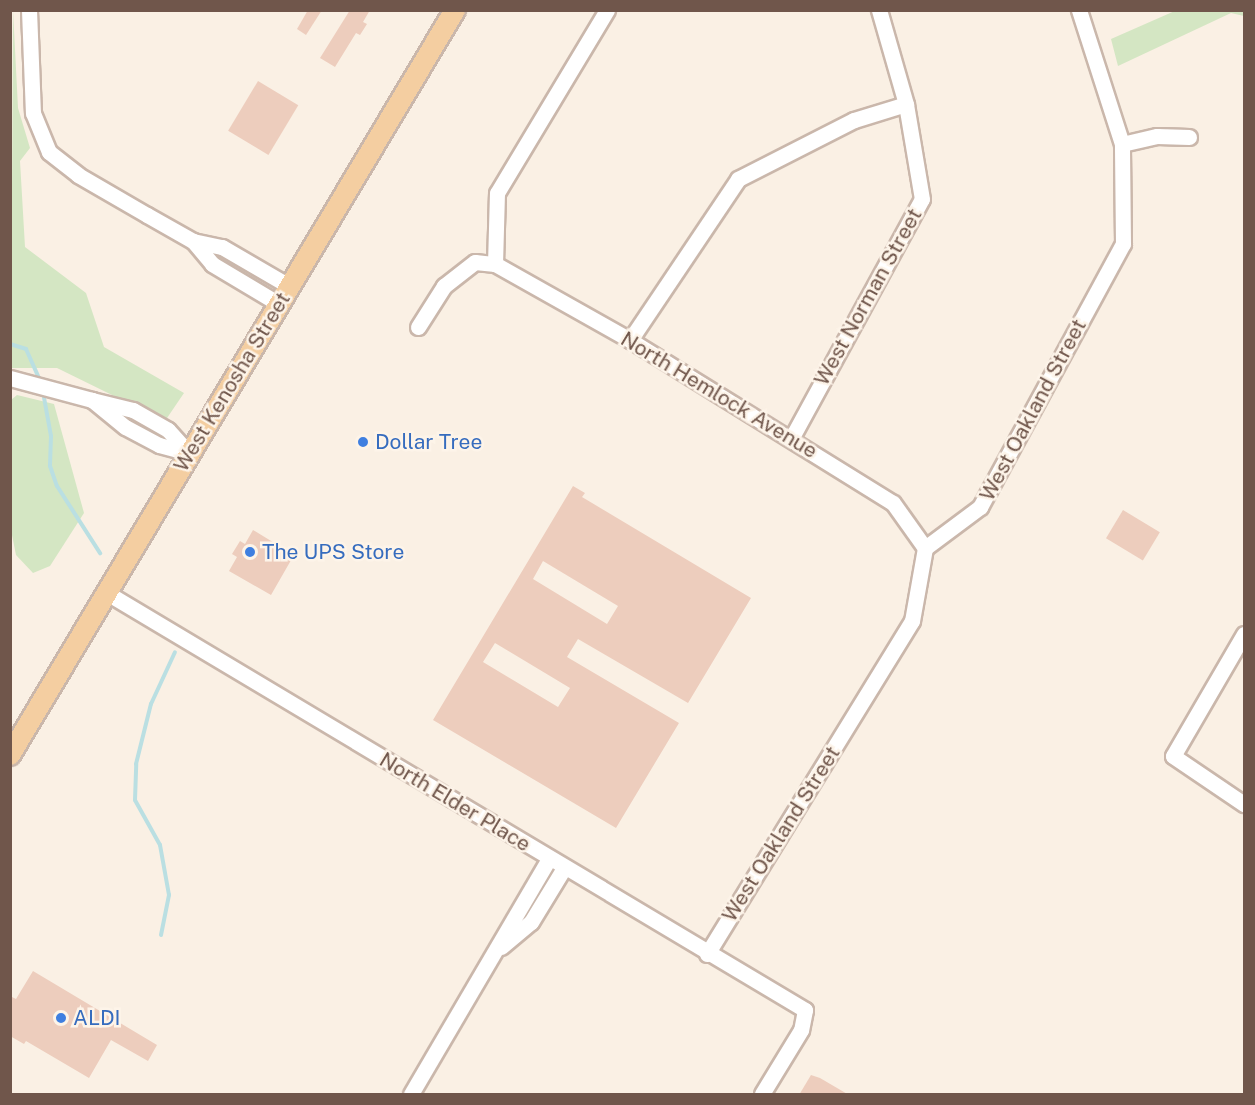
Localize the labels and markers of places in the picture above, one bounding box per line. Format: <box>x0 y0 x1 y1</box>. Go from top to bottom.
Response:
place label: Dollar Tree <box>375 429 482 455</box>
marker: Dollar Tree <box>356 435 370 449</box>
place label: The UPS Store <box>262 539 404 565</box>
marker: The UPS Store <box>243 545 257 559</box>
place label: ALDI <box>73 1005 121 1031</box>
marker: ALDI <box>54 1011 68 1025</box>

